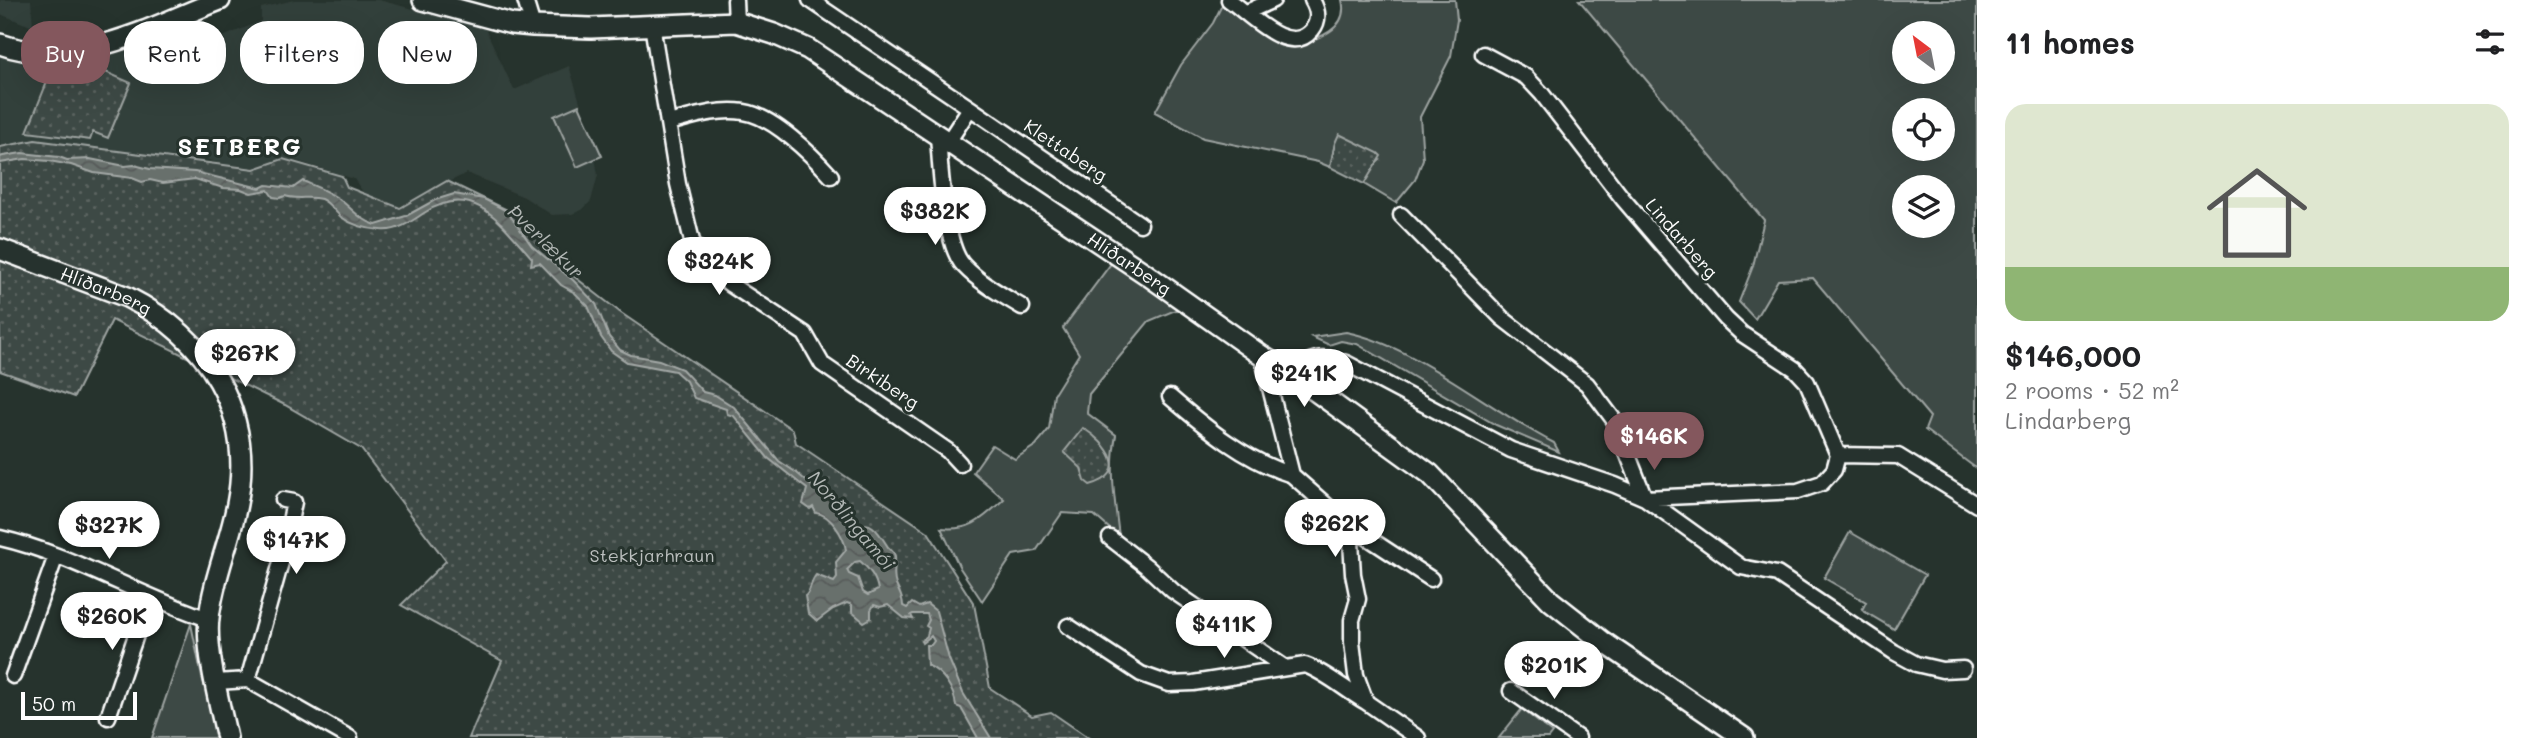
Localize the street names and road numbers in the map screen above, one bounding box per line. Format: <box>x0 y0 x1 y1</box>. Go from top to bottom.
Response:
street label: Klettaberg <box>1020 113 1112 187</box>
street label: Lindarberg <box>1641 193 1723 283</box>
street label: Hlíðarberg <box>1083 227 1176 300</box>
street label: Hlíðarberg <box>57 261 156 320</box>
street label: Birkiberg <box>842 348 924 414</box>

